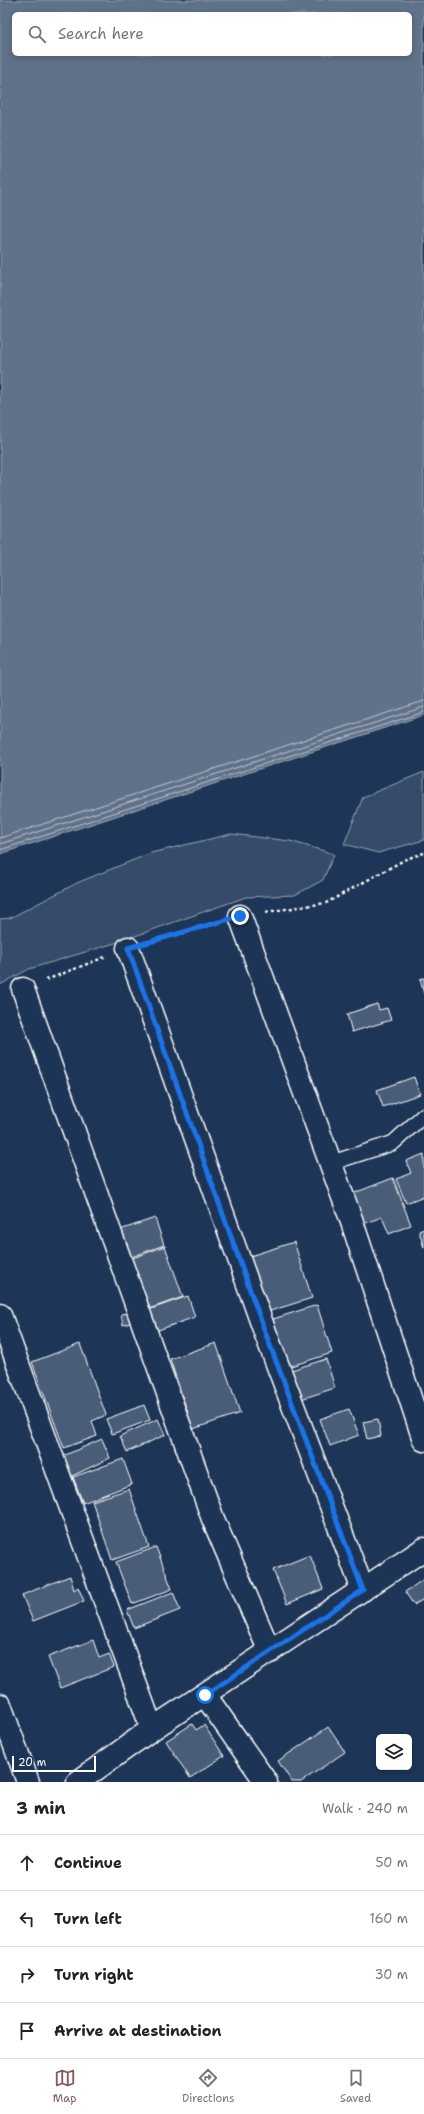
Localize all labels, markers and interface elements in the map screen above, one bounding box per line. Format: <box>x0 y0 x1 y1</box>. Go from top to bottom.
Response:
search box <box>12 12 412 56</box>
icon: search <box>26 23 48 45</box>
text: Search here <box>58 24 144 44</box>
route end <box>231 907 249 925</box>
route start <box>196 1686 214 1704</box>
map controls <box>376 1734 412 1770</box>
button: layers <box>376 1734 412 1770</box>
scale bar <box>12 1754 96 1773</box>
text: 20 m <box>18 1755 46 1770</box>
text: 3 min <box>16 1797 66 1819</box>
text: Walk · 240 m <box>322 1800 408 1817</box>
icon: ahead <box>16 1852 38 1874</box>
text: Continue <box>54 1853 122 1873</box>
text: 50 m <box>375 1854 408 1871</box>
icon: left <box>16 1908 38 1930</box>
text: Turn left <box>54 1909 122 1929</box>
text: 160 m <box>370 1910 408 1927</box>
icon: right <box>16 1964 38 1986</box>
text: Turn right <box>54 1965 134 1985</box>
text: 30 m <box>374 1966 408 1983</box>
icon: arrive <box>16 2020 38 2042</box>
text: Arrive at destination <box>54 2021 222 2041</box>
tab: Map <box>53 2067 76 2106</box>
tab: Directions <box>182 2067 234 2106</box>
tab: Saved <box>340 2067 371 2106</box>

